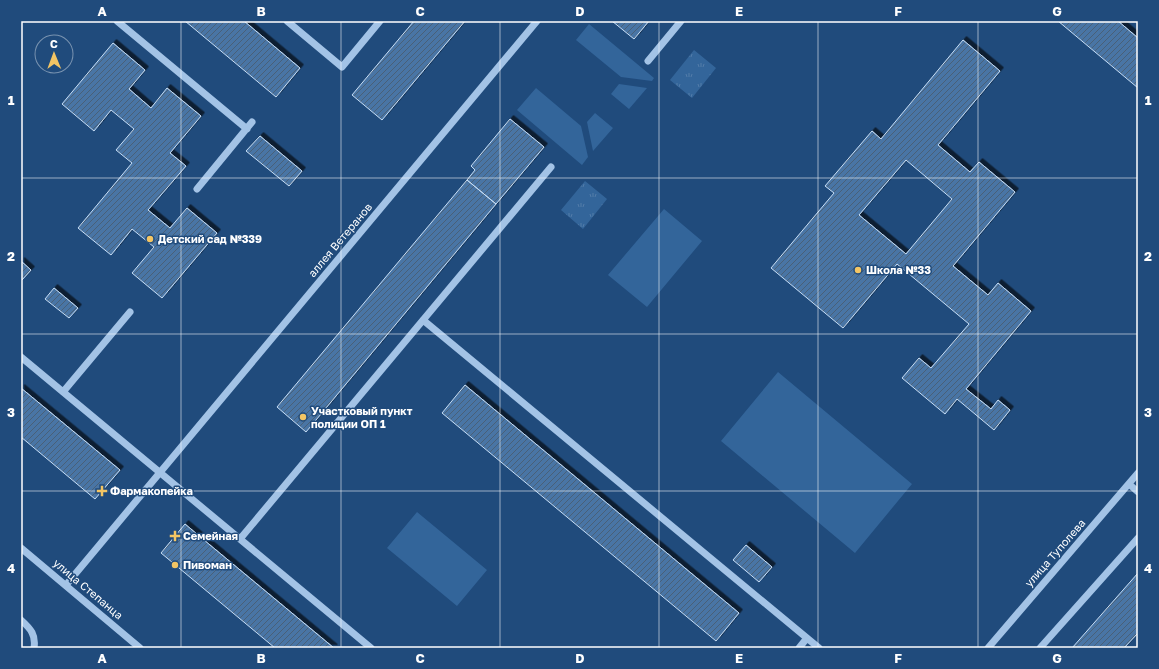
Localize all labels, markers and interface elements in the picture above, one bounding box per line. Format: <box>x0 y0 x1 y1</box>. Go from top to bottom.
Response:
text: A <box>97 3 107 19</box>
text: B <box>256 3 266 19</box>
text: C <box>415 3 425 19</box>
text: D <box>575 3 585 19</box>
text: E <box>735 3 743 19</box>
text: F <box>894 3 902 19</box>
text: G <box>1052 3 1062 19</box>
north arrow <box>34 34 74 74</box>
text: С <box>50 37 58 50</box>
text: 1 <box>8 92 15 108</box>
text: 1 <box>1145 92 1152 108</box>
street label: аллея Ветеранов <box>305 200 374 279</box>
place label: Детский сад №339 <box>158 232 262 245</box>
marker: Детский сад №339 <box>145 234 155 244</box>
text: 2 <box>7 248 15 264</box>
text: 2 <box>1144 248 1152 264</box>
place label: Школа №33 <box>866 263 931 276</box>
marker: Школа №33 <box>853 265 863 275</box>
text: 3 <box>7 404 15 420</box>
place label: Участковый пункт полиции ОП 1 <box>311 404 413 430</box>
text: 3 <box>1144 404 1152 420</box>
marker: Участковый пункт полиции ОП 1 <box>298 412 308 422</box>
place label: Фармакопейка <box>110 484 193 497</box>
marker: Фармакопейка <box>97 486 107 496</box>
street label: улица Туполева <box>1022 516 1088 589</box>
place label: Семейная <box>183 529 238 542</box>
marker: Семейная <box>170 531 180 541</box>
street label: улица Степанца <box>51 556 126 621</box>
place label: Пивоман <box>183 558 232 571</box>
text: 4 <box>7 560 15 576</box>
marker: Пивоман <box>170 560 180 570</box>
text: 4 <box>1144 560 1152 576</box>
text: A <box>97 650 107 666</box>
text: B <box>256 650 266 666</box>
text: C <box>415 650 425 666</box>
text: D <box>575 650 585 666</box>
text: E <box>735 650 743 666</box>
text: F <box>894 650 902 666</box>
text: G <box>1052 650 1062 666</box>

